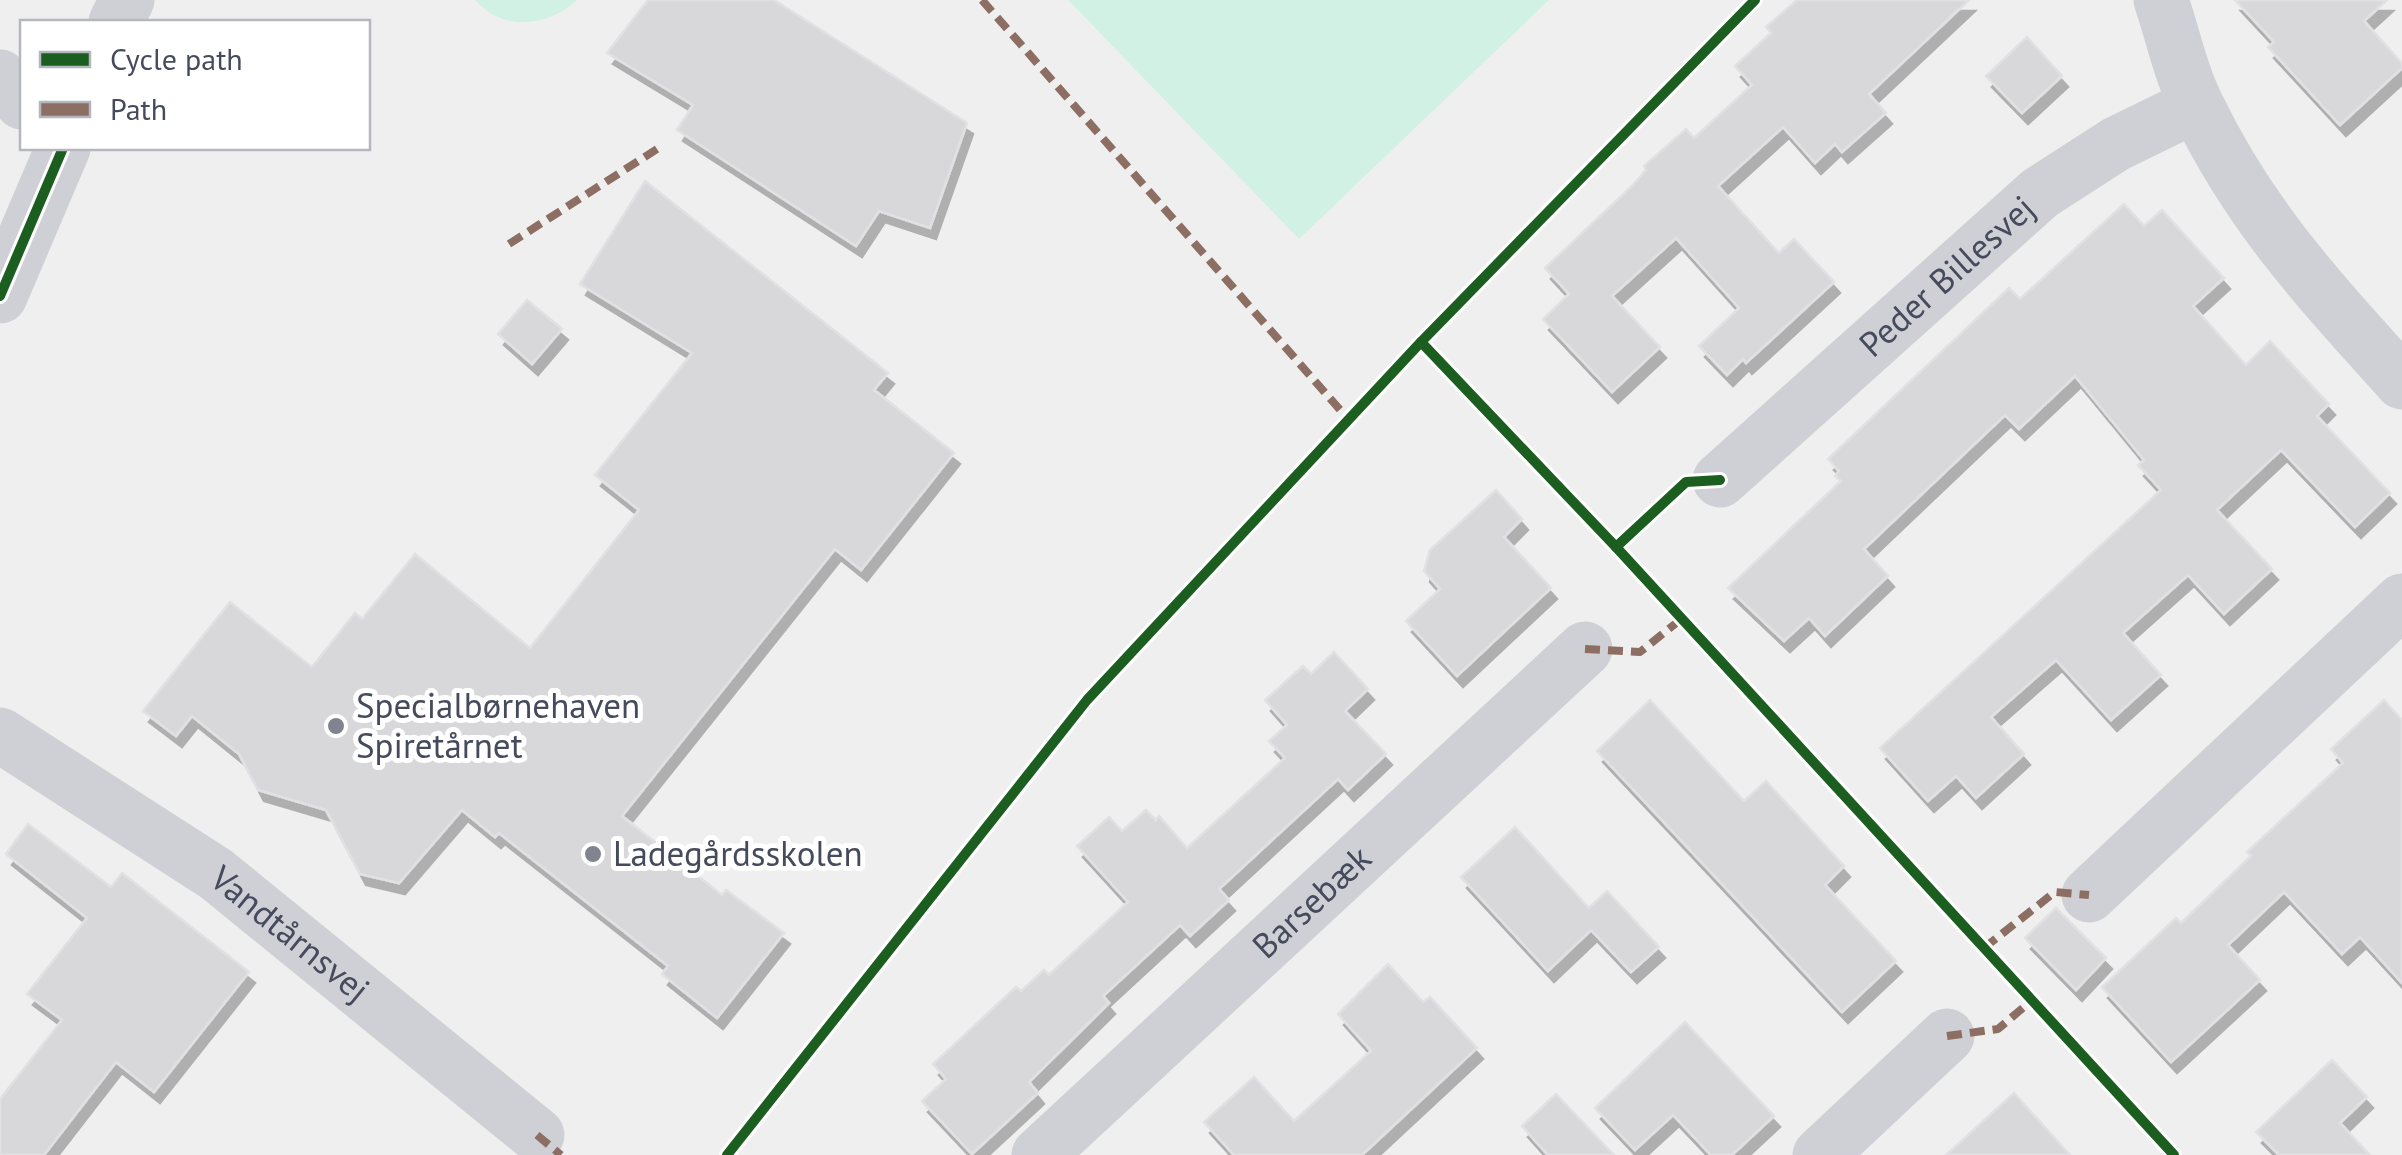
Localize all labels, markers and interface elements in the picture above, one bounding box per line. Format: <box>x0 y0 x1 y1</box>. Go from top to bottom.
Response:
legend <box>20 20 370 150</box>
text: Cycle path <box>110 39 243 78</box>
text: Path <box>110 89 167 128</box>
street label: Peder Billesvej <box>1849 185 2044 366</box>
place label: Specialbørnehaven Spiretårnet <box>356 682 640 768</box>
marker: Specialbørnehaven Spiretårnet <box>325 715 347 737</box>
place label: Ladegårdsskolen <box>613 830 863 876</box>
street label: Barsebæk <box>1242 835 1380 968</box>
marker: Ladegårdsskolen <box>582 843 604 865</box>
street label: Vandtårnsvej <box>201 854 380 1012</box>

